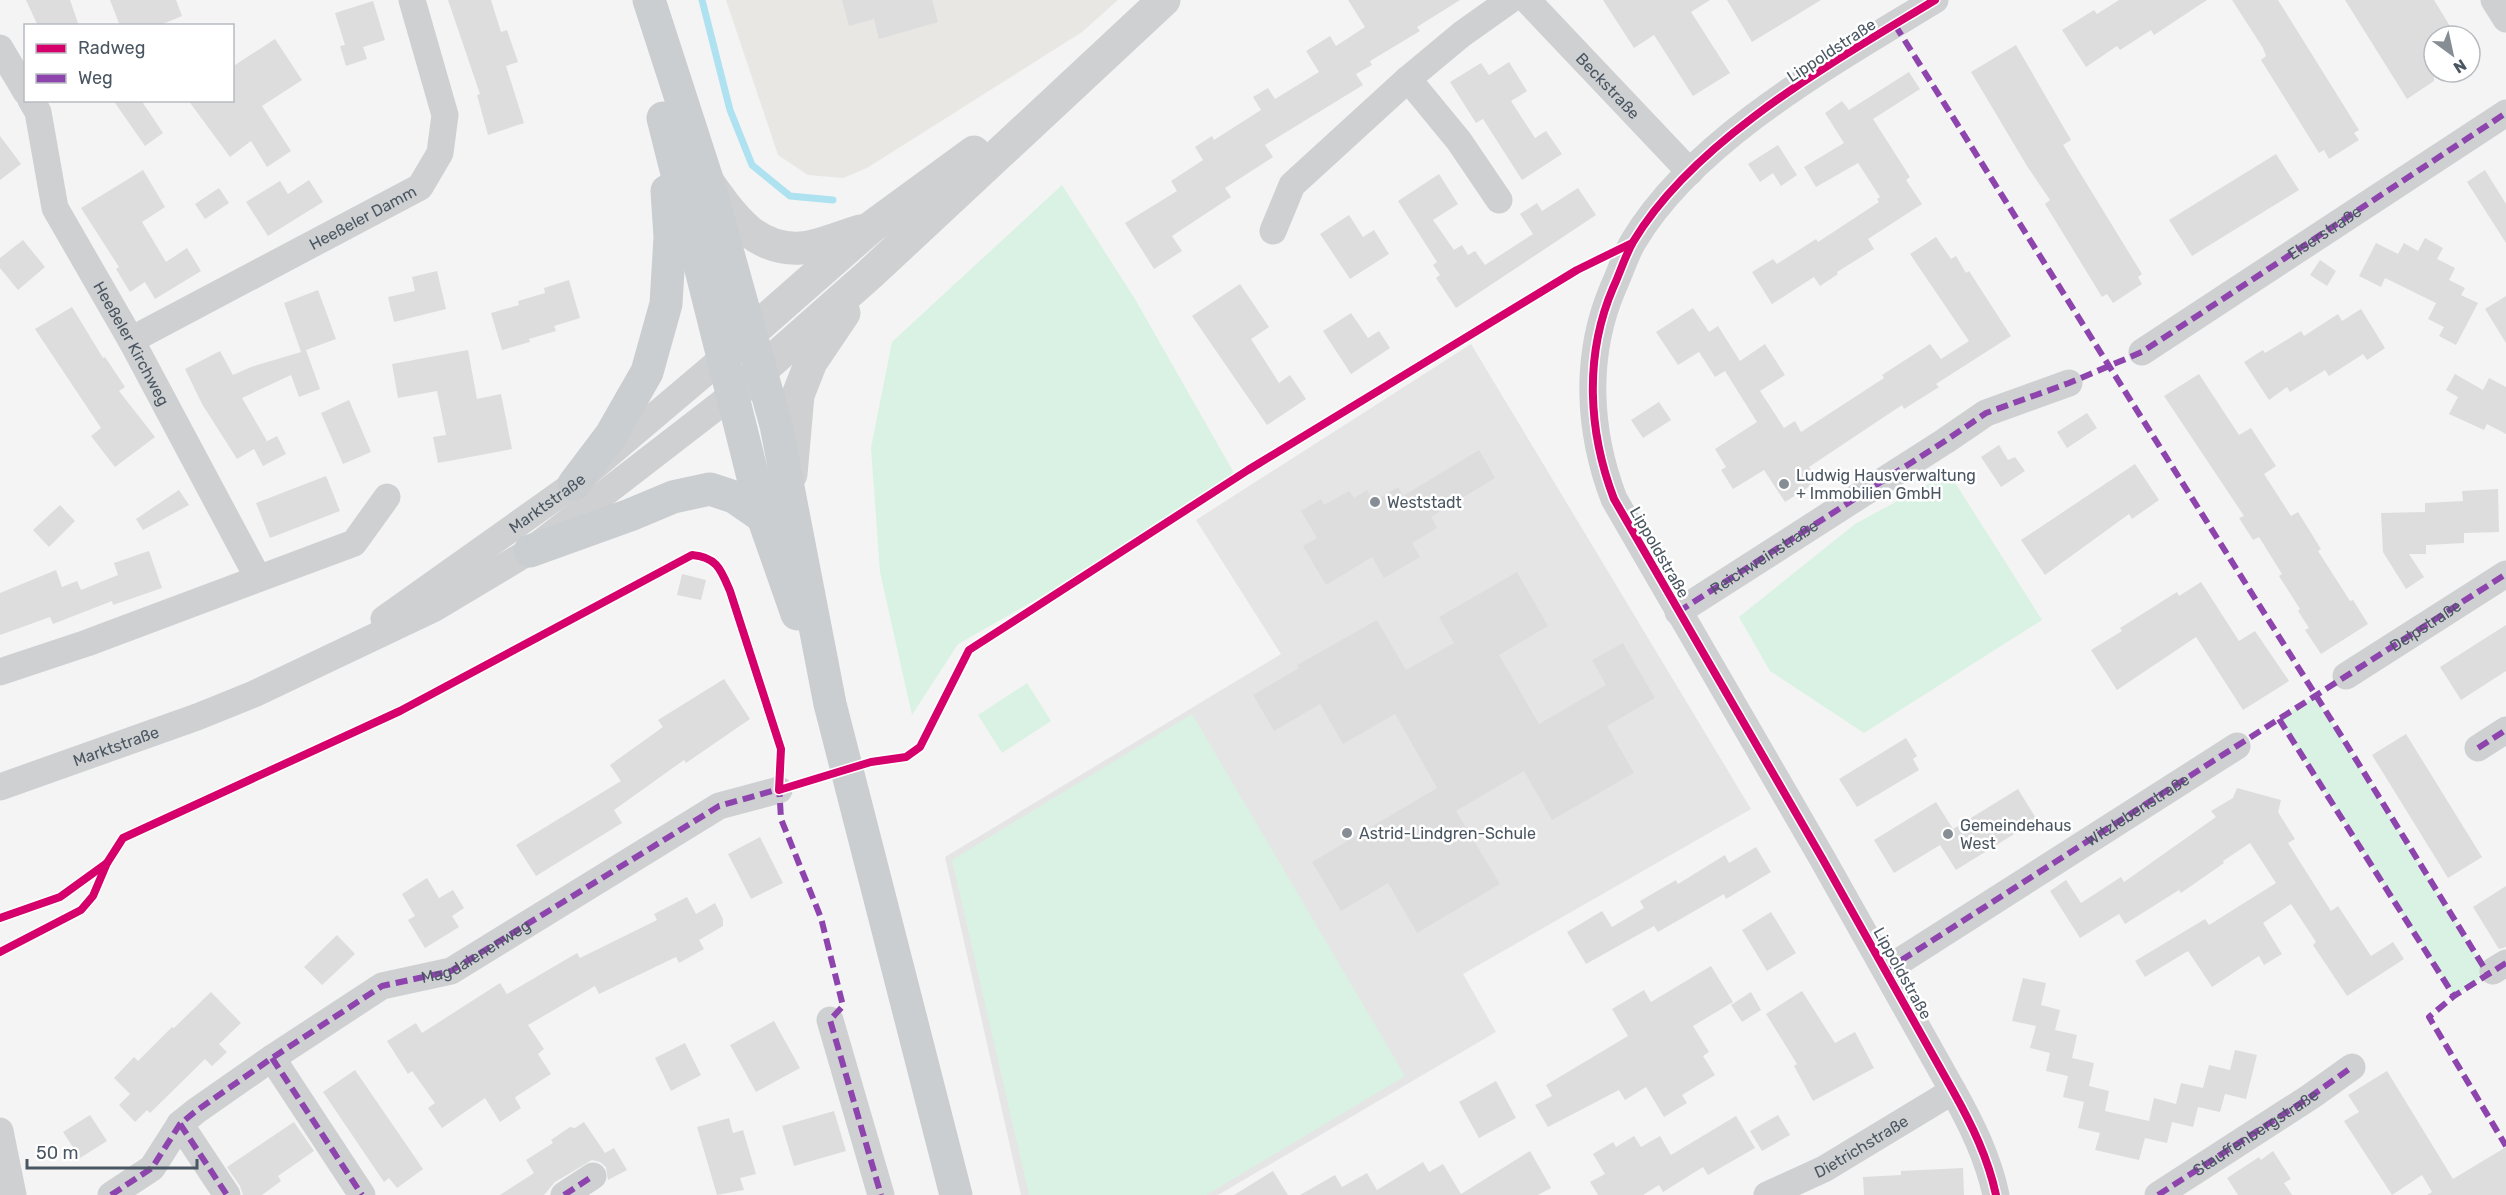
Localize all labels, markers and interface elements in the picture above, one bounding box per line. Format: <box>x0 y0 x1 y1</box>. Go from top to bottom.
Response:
street label: Lippoldstraße <box>1783 15 1879 86</box>
legend <box>24 24 234 102</box>
north arrow <box>2422 24 2482 84</box>
text: Radweg <box>78 37 145 59</box>
street label: Beckstraße <box>1572 49 1644 123</box>
text: N <box>2450 55 2470 77</box>
text: Weg <box>78 67 113 89</box>
street label: Heeßeler Damm <box>306 182 420 254</box>
street label: Elserstraße <box>2284 202 2365 264</box>
street label: Heeßeler Kirchweg <box>89 278 173 409</box>
place label: Ludwig Hausverwaltung + Immobilien GmbH <box>1796 466 1976 503</box>
street label: Marktstraße <box>505 469 590 537</box>
marker: Ludwig Hausverwaltung + Immobilien GmbH <box>1777 477 1791 491</box>
place label: Weststadt <box>1387 493 1462 512</box>
marker: Weststadt <box>1368 495 1382 509</box>
street label: Lippoldstraße <box>1626 503 1693 601</box>
street label: Reichweinstraße <box>1707 516 1822 599</box>
street label: Delpstraße <box>2386 596 2465 656</box>
street label: Marktstraße <box>71 722 162 770</box>
street label: Witzlebenstraße <box>2082 770 2193 850</box>
place label: Gemeindehaus West <box>1960 816 2071 853</box>
place label: Astrid-Lindgren-Schule <box>1359 824 1536 843</box>
marker: Astrid-Lindgren-Schule <box>1340 826 1354 840</box>
marker: Gemeindehaus West <box>1941 827 1955 841</box>
street label: Magdalenenweg <box>419 915 534 987</box>
street label: Lippoldstraße <box>1869 924 1936 1023</box>
street label: Stauffenbergstraße <box>2189 1085 2322 1180</box>
street label: Dietrichstraße <box>1811 1111 1912 1182</box>
scale bar <box>27 1132 196 1170</box>
text: 50 m <box>36 1142 79 1164</box>

